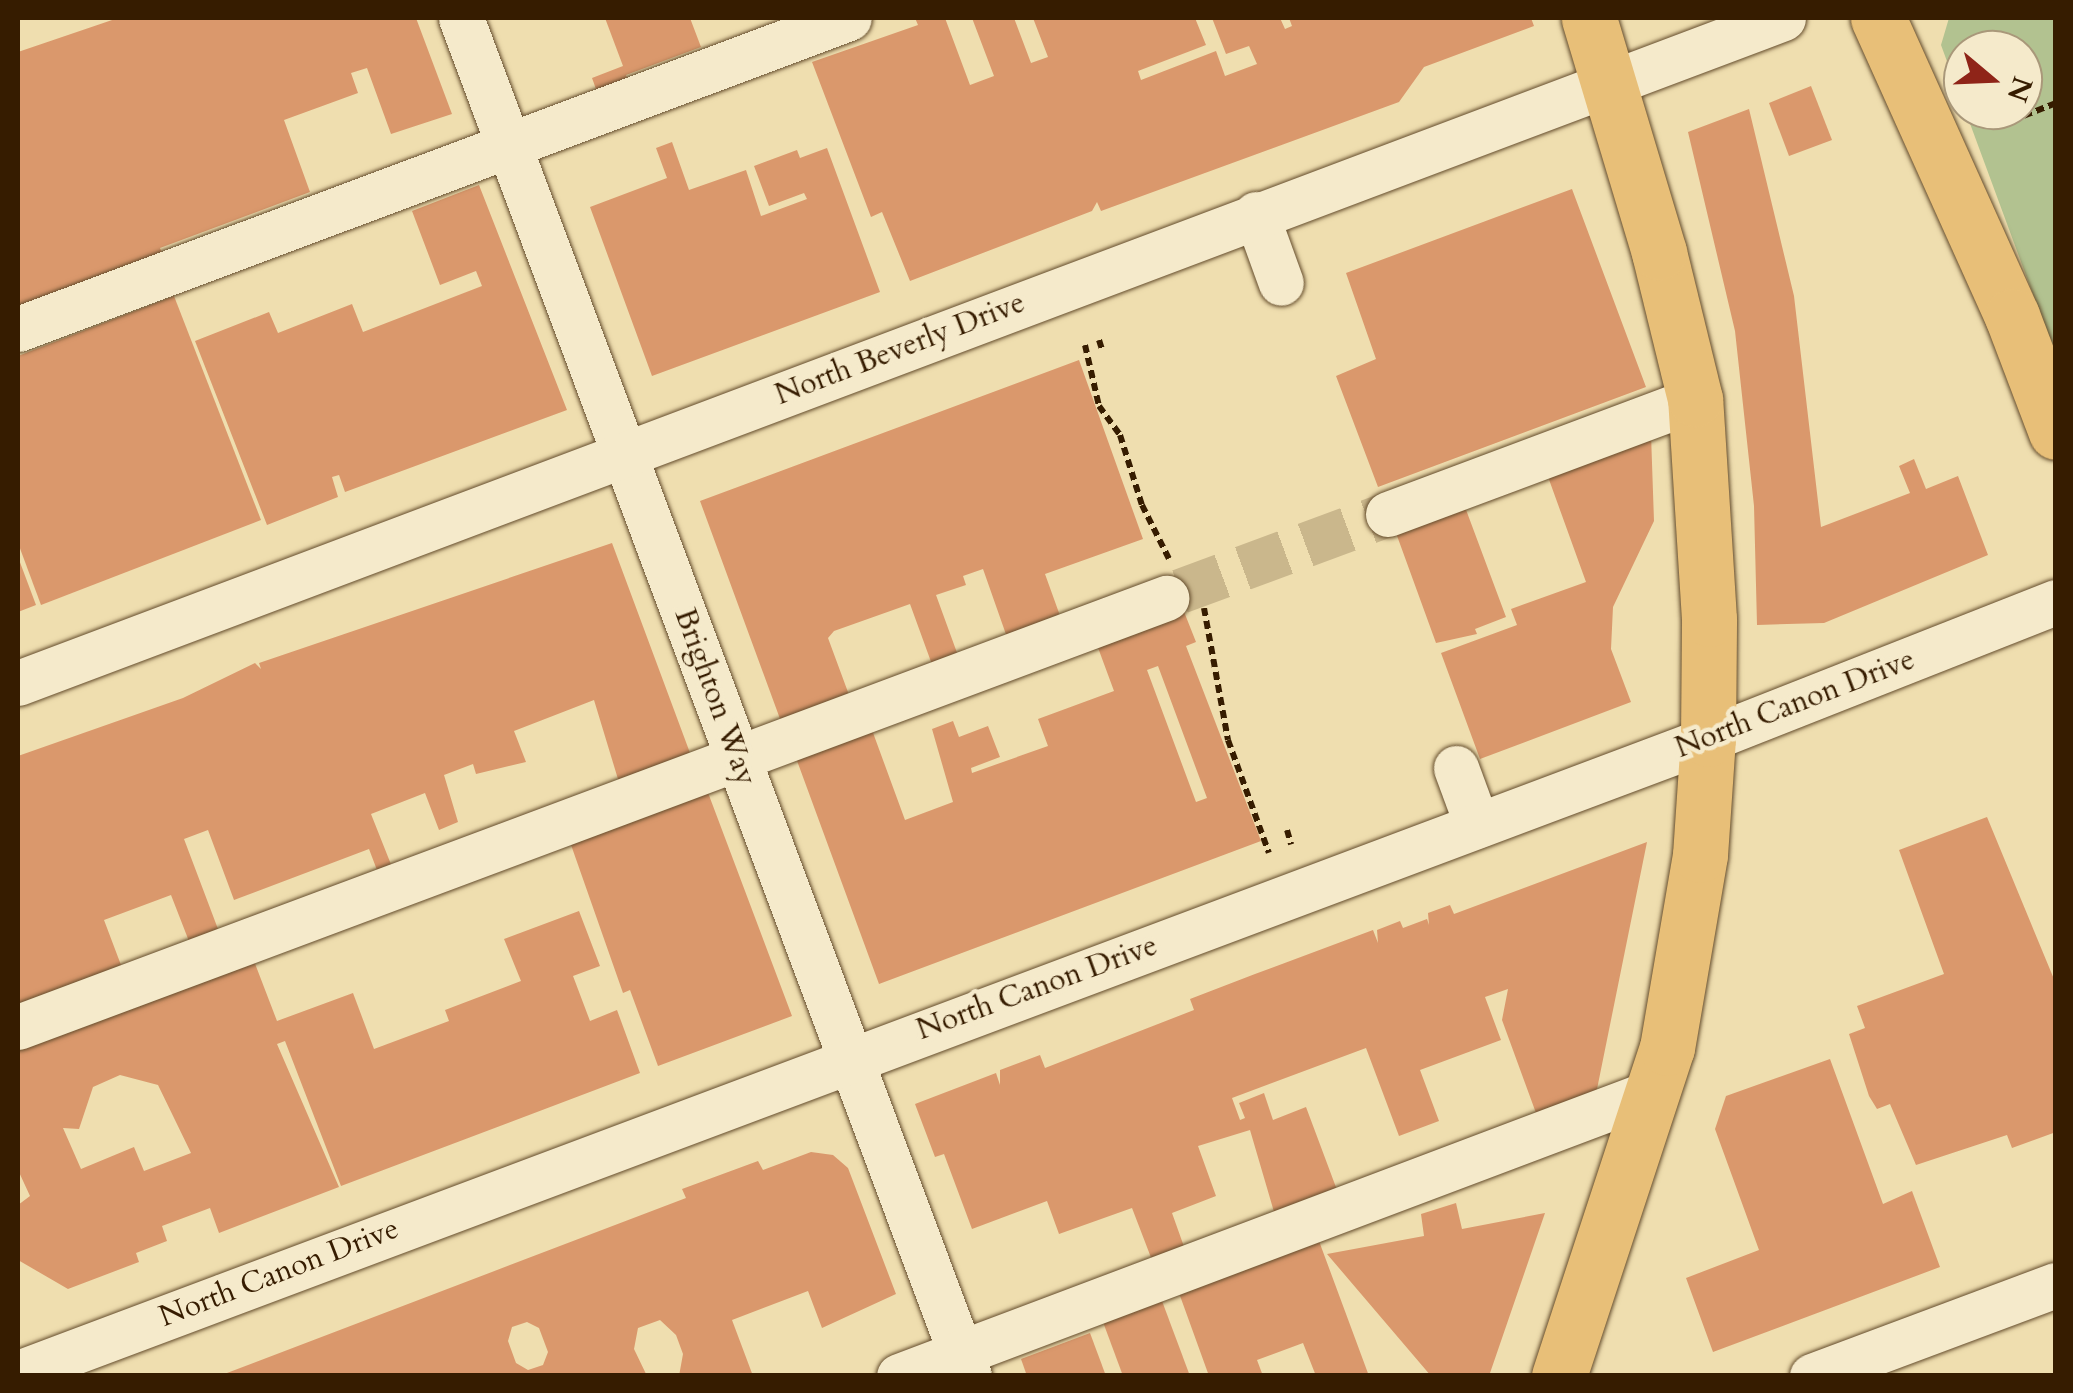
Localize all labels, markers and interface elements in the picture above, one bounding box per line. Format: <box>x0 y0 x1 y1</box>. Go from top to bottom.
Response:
north arrow <box>1943 30 2043 130</box>
text: N <box>1998 71 2041 107</box>
street label: North Beverly Drive <box>770 285 1030 413</box>
street label: Brighton Way <box>666 604 764 790</box>
street label: North Canon Drive <box>1670 642 1920 766</box>
street label: North Canon Drive <box>912 928 1162 1048</box>
street label: North Canon Drive <box>154 1211 404 1335</box>

